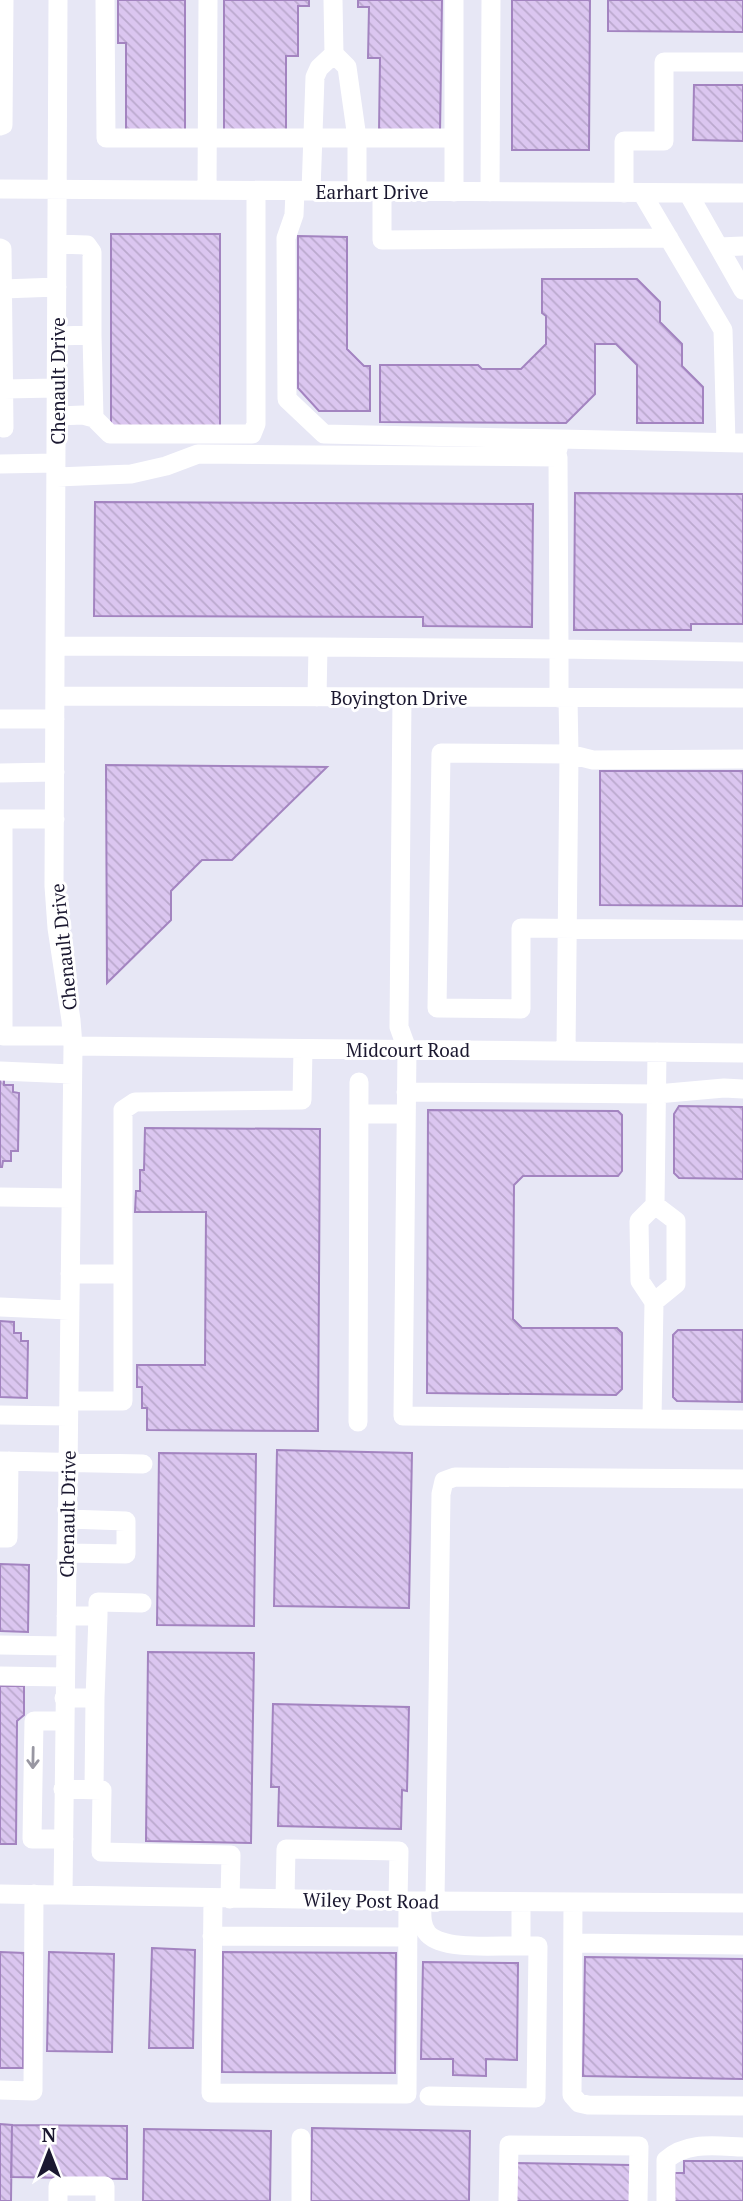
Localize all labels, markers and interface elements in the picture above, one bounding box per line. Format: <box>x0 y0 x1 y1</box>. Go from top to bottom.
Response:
street label: Earhart Drive <box>316 179 428 204</box>
street label: Chenault Drive <box>45 317 70 445</box>
street label: Boyington Drive <box>330 685 468 710</box>
street label: Chenault Drive <box>44 882 82 1012</box>
street label: Midcourt Road <box>346 1037 470 1062</box>
street label: Chenault Drive <box>53 1450 81 1578</box>
one-way arrow <box>26 1746 40 1769</box>
street label: Wiley Post Road <box>303 1886 440 1914</box>
north arrow <box>14 2117 84 2187</box>
text: N <box>42 2122 57 2147</box>

